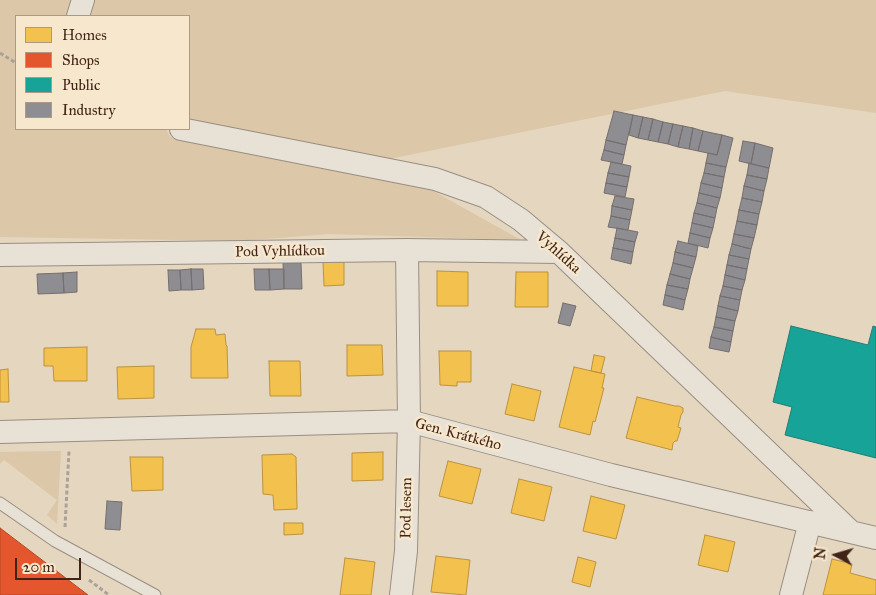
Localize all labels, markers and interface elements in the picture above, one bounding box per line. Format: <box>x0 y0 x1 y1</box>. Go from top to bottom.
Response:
legend <box>15 15 190 130</box>
text: Homes <box>62 26 107 44</box>
text: Shops <box>62 51 100 69</box>
text: Public <box>62 76 100 94</box>
text: Industry <box>62 101 116 119</box>
street label: Vyhlídka <box>532 228 584 278</box>
street label: Pod Vyhlídkou <box>235 242 325 262</box>
street label: Gen. Krátkého <box>413 415 503 455</box>
street label: Pod lesem <box>397 477 417 539</box>
north arrow <box>811 530 861 580</box>
text: N <box>812 547 830 560</box>
scale bar <box>18 548 84 580</box>
text: 20 m <box>23 558 55 576</box>

